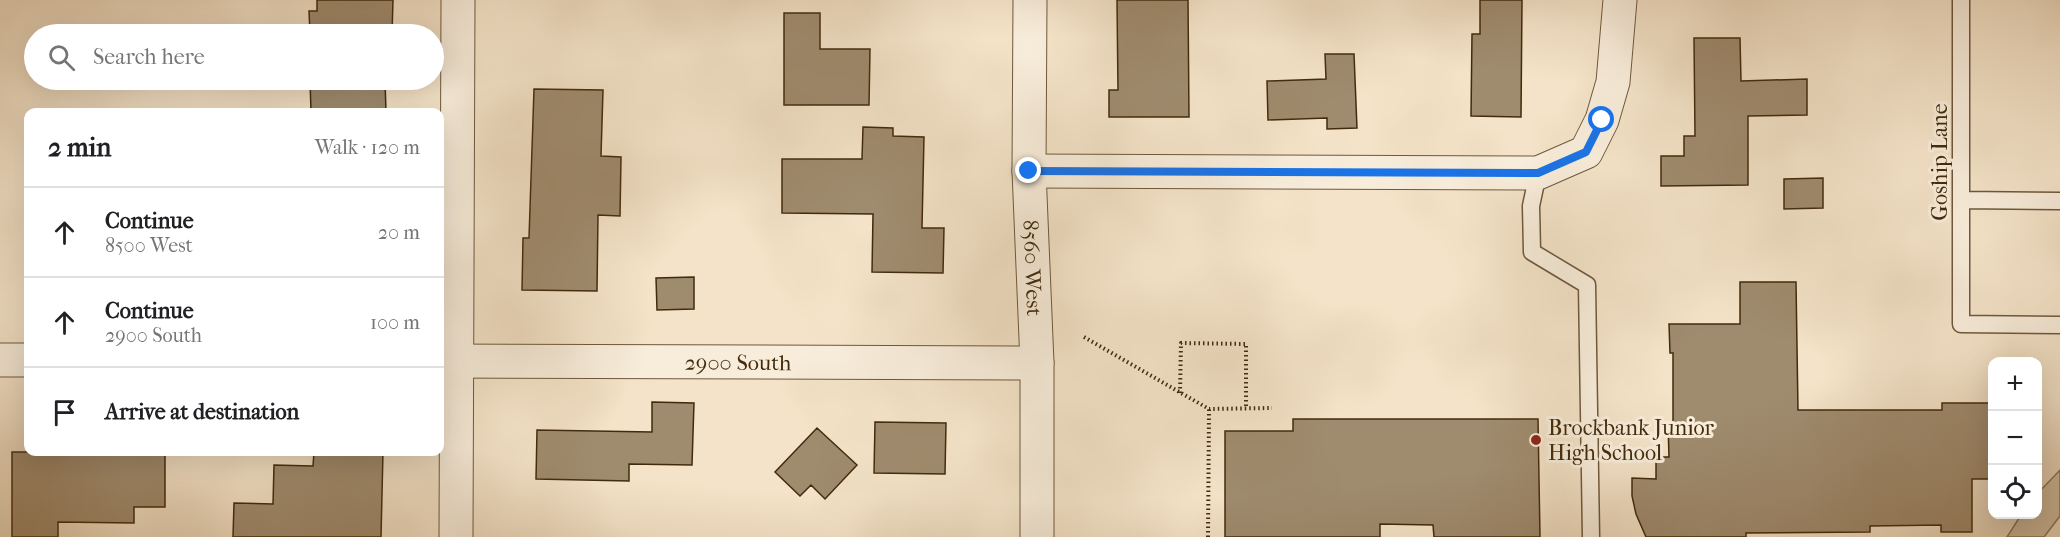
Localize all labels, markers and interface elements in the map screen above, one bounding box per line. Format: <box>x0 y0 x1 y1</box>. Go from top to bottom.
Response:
search box <box>24 24 444 90</box>
icon: search <box>45 41 78 74</box>
text: Search here <box>93 44 205 70</box>
street label: Goship Lane <box>1927 103 1953 221</box>
route start <box>1588 106 1614 132</box>
text: 2 min <box>48 132 111 163</box>
text: Walk · 120 m <box>315 136 420 159</box>
route end <box>1015 157 1041 183</box>
text: Continue <box>105 208 194 234</box>
icon: ahead <box>48 216 81 249</box>
street label: 8560 West <box>1017 219 1047 317</box>
text: 20 m <box>378 221 420 244</box>
text: 8500 West <box>105 234 193 257</box>
text: Continue <box>105 298 194 324</box>
icon: ahead <box>48 306 81 339</box>
text: 100 m <box>370 311 420 334</box>
text: 2900 South <box>105 324 202 347</box>
street label: 2900 South <box>685 350 792 376</box>
map controls <box>1988 357 2042 519</box>
button: + <box>1988 357 2042 411</box>
icon: arrive <box>48 396 81 429</box>
text: Arrive at destination <box>105 399 299 425</box>
button: − <box>1988 411 2042 465</box>
place label: Brockbank Junior High School <box>1548 415 1715 466</box>
marker: Brockbank Junior High School <box>1529 433 1543 447</box>
button: locate <box>1988 465 2042 519</box>

